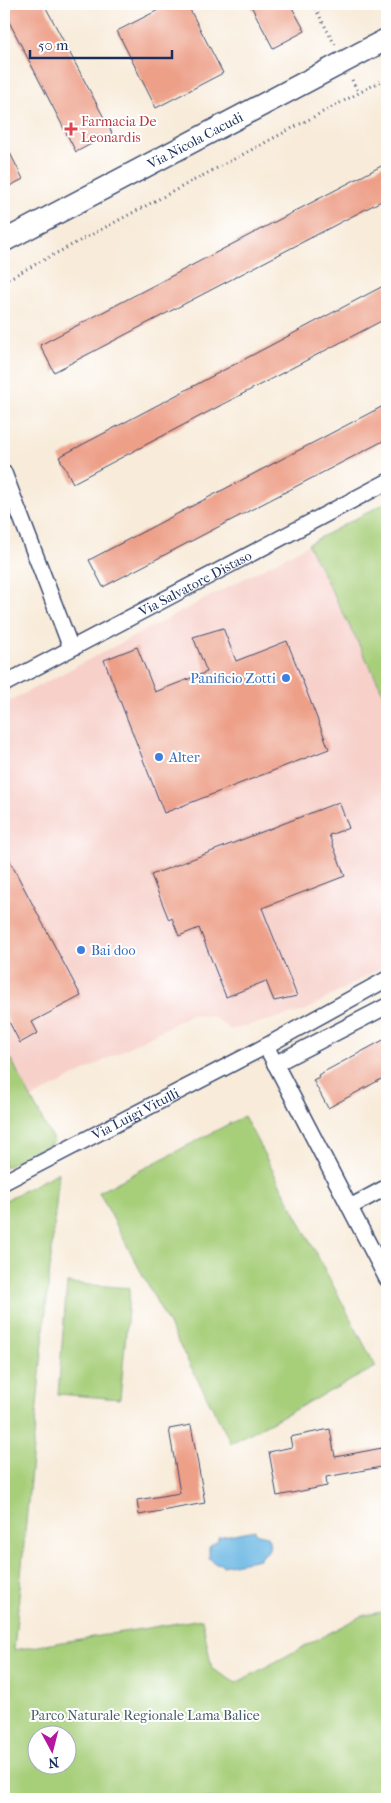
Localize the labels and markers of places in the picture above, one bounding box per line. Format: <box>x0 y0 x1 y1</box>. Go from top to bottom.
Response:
place label: Farmacia De Leonardis <box>81 113 156 146</box>
marker: Farmacia De Leonardis <box>65 123 77 135</box>
place label: Panificio Zotti <box>190 670 276 687</box>
marker: Panificio Zotti <box>280 672 292 684</box>
place label: Alter <box>168 749 200 766</box>
marker: Alter <box>153 751 165 763</box>
place label: Bai doo <box>91 942 136 959</box>
marker: Bai doo <box>75 944 87 956</box>

